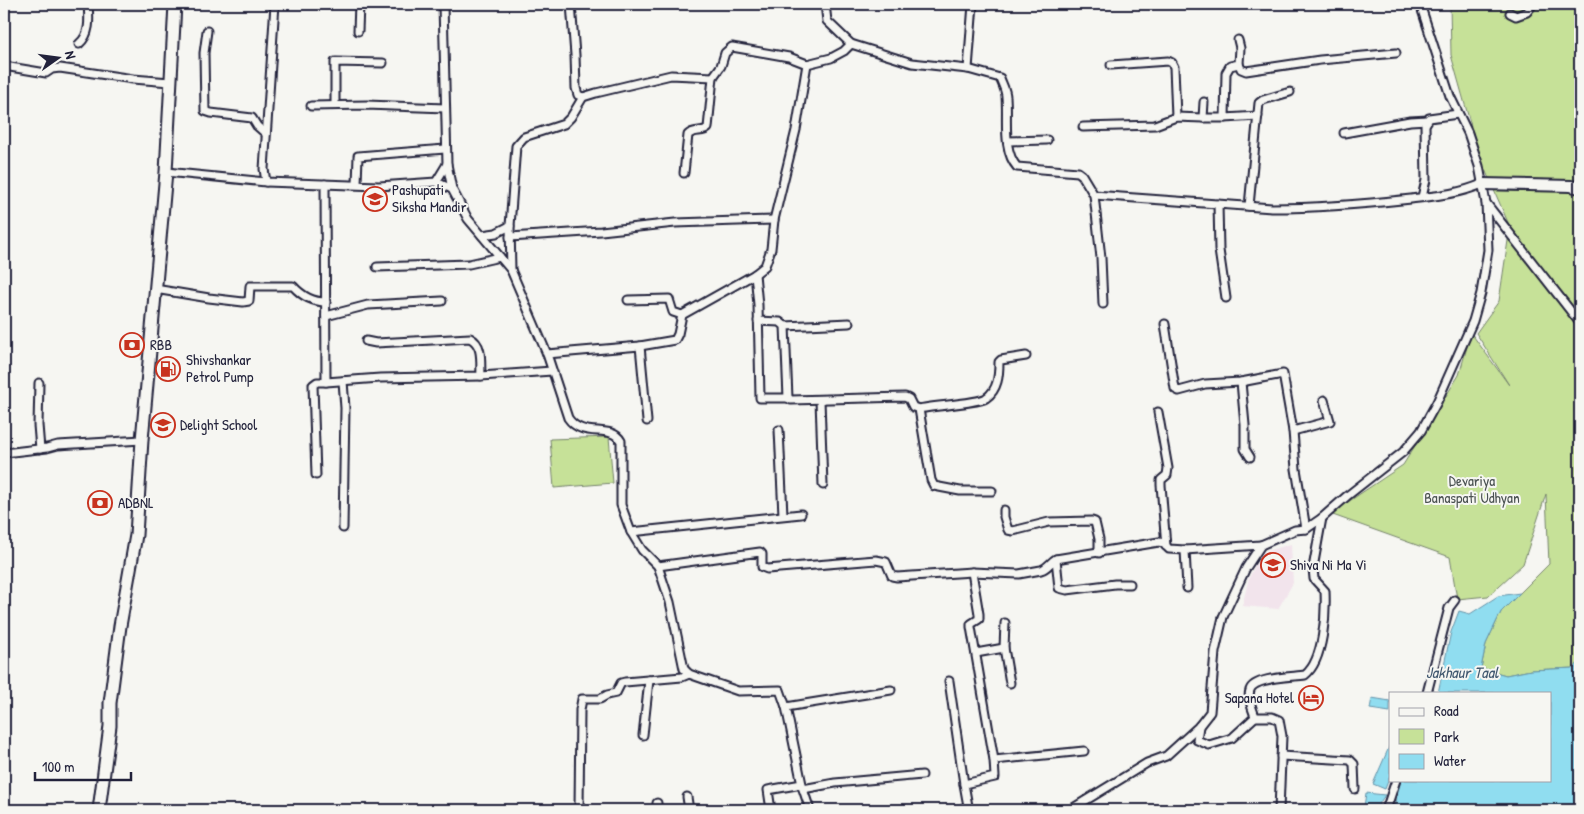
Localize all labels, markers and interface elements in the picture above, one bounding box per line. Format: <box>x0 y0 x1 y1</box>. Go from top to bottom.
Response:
north arrow <box>32 32 82 82</box>
text: N <box>61 49 81 61</box>
place label: Pashupati Siksha Mandir <box>392 179 467 217</box>
school or university icon: Pashupati Siksha Mandir <box>362 186 388 212</box>
bank icon: RBB <box>119 332 145 358</box>
place label: RBB <box>150 334 172 355</box>
place label: Shivshankar Petrol Pump <box>186 349 254 387</box>
fuel station icon: Shivshankar Petrol Pump <box>155 356 181 382</box>
school or university icon: Delight School <box>150 412 176 438</box>
place label: Delight School <box>180 414 257 435</box>
park label: Devariya Banaspati Udhyan <box>1424 470 1520 508</box>
bank icon: ADBNL <box>87 490 113 516</box>
place label: ADBNL <box>118 492 154 513</box>
school or university icon: Shiva Ni Ma Vi <box>1260 552 1286 578</box>
place label: Shiva Ni Ma Vi <box>1290 554 1367 575</box>
water label: Jakhaur Taal <box>1426 661 1499 683</box>
hotel icon: Sapana Hotel <box>1298 685 1324 711</box>
place label: Sapana Hotel <box>1225 687 1294 708</box>
legend <box>1389 692 1552 782</box>
text: Road <box>1434 700 1459 721</box>
text: Park <box>1434 726 1459 747</box>
scale bar <box>35 749 131 781</box>
text: Water <box>1434 750 1466 771</box>
text: 100 m <box>42 756 75 777</box>

